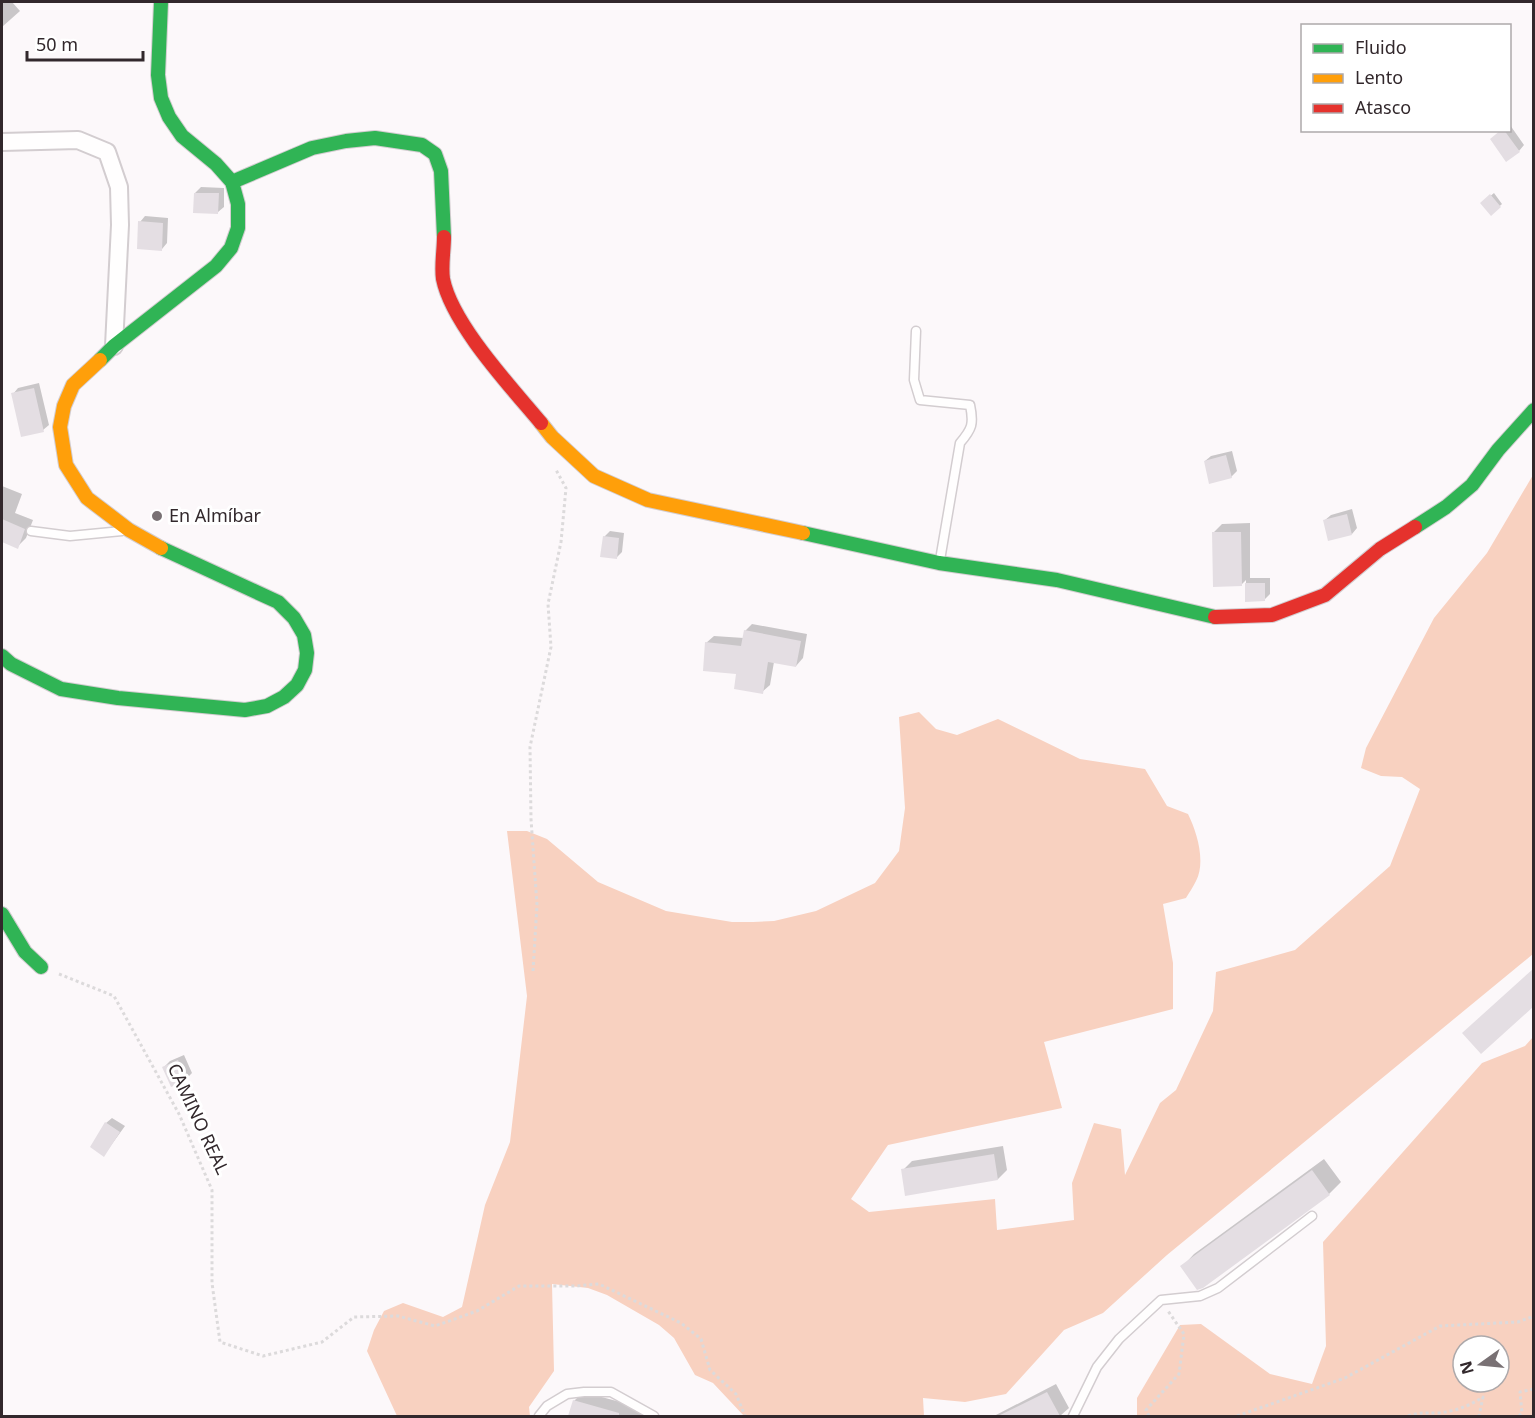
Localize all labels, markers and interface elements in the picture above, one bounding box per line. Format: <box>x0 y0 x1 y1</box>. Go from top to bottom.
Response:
scale bar <box>27 24 142 62</box>
legend <box>1301 24 1511 132</box>
text: 50 m <box>36 32 78 56</box>
text: Fluido <box>1355 35 1407 59</box>
text: Lento <box>1355 65 1403 89</box>
text: Atasco <box>1355 95 1411 119</box>
place label: En Almíbar <box>169 503 262 527</box>
marker: En Almíbar <box>150 509 164 523</box>
street label: CAMINO REAL <box>163 1059 235 1178</box>
north arrow <box>1451 1334 1511 1394</box>
text: N <box>1454 1359 1479 1377</box>

